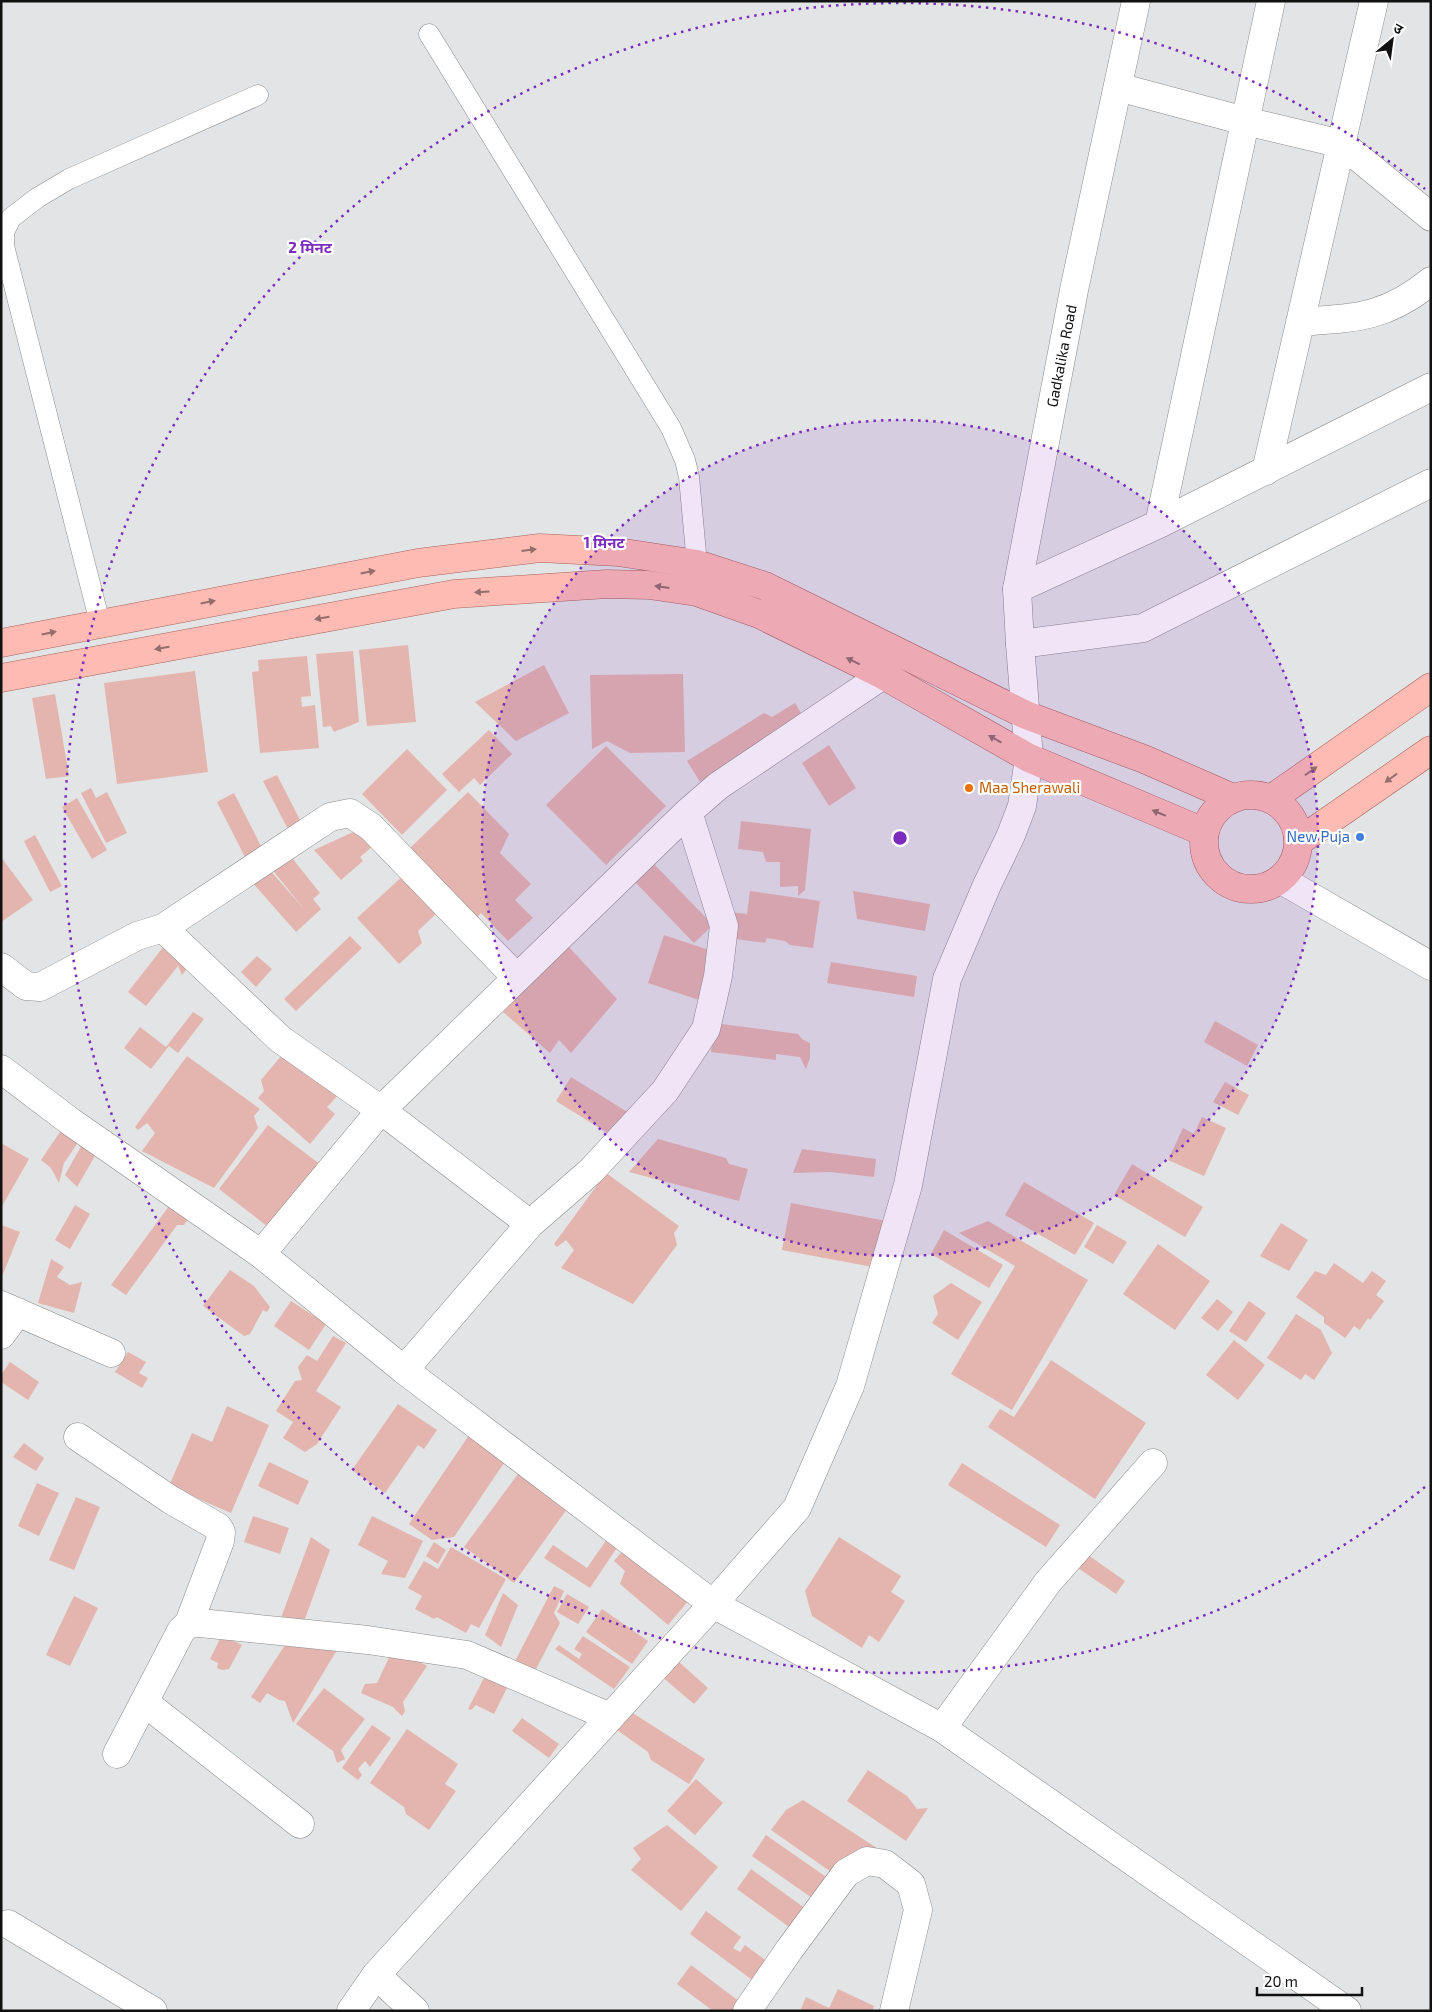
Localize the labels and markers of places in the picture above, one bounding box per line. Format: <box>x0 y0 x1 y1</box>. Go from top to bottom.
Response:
place label: Maa Sherawali <box>979 778 1080 796</box>
marker: Maa Sherawali <box>963 782 975 794</box>
place label: New Puja <box>1287 827 1350 846</box>
centre of rings <box>891 829 909 847</box>
marker: New Puja <box>1354 831 1366 843</box>

